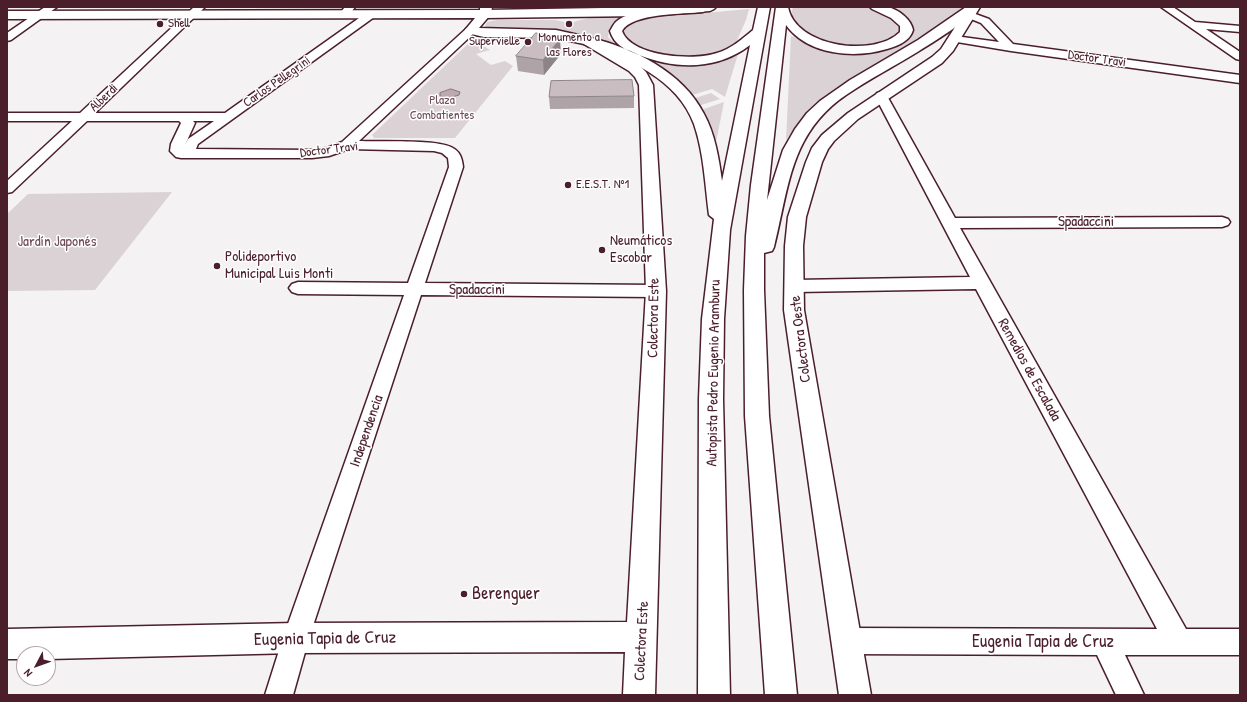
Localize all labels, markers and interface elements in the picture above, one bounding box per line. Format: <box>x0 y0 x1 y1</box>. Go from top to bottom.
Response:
place label: Shell <box>168 16 190 32</box>
marker: Shell <box>155 19 165 29</box>
marker: Monumento a las Flores <box>564 19 574 29</box>
place label: Monumento a las Flores <box>538 30 600 61</box>
place label: Supervielle <box>469 34 520 50</box>
marker: Supervielle <box>523 37 533 47</box>
street label: Doctor Travi <box>1067 47 1127 71</box>
street label: Carlos Pellegrini <box>240 53 314 111</box>
street label: Alberdi <box>87 81 121 115</box>
park label: Plaza Combatientes <box>410 93 474 124</box>
street label: Doctor Travi <box>299 139 359 161</box>
place label: E.E.S.T. Nº1 <box>576 177 629 193</box>
marker: E.E.S.T. Nº1 <box>563 180 573 190</box>
street label: Spadaccini <box>1058 213 1114 231</box>
place label: Neumáticos Escobar <box>610 232 672 267</box>
park label: Jardín Japonés <box>17 233 97 251</box>
marker: Neumáticos Escobar <box>597 245 607 255</box>
place label: Polideportivo Municipal Luis Monti <box>225 248 333 283</box>
marker: Polideportivo Municipal Luis Monti <box>212 261 222 271</box>
street label: Colectora Este <box>644 278 664 358</box>
street label: Autopista Pedro Eugenio Aramburu <box>703 279 725 467</box>
street label: Spadaccini <box>449 281 505 299</box>
street label: Colectora Oeste <box>787 294 815 384</box>
street label: Remedios de Escalada <box>993 316 1065 424</box>
street label: Independencia <box>346 393 388 469</box>
place label: Berenguer <box>472 583 540 605</box>
marker: Berenguer <box>459 589 469 599</box>
street label: Colectora Este <box>631 601 653 681</box>
street label: Eugenia Tapia de Cruz <box>254 627 396 651</box>
street label: Eugenia Tapia de Cruz <box>972 631 1114 653</box>
north arrow <box>16 646 56 686</box>
text: N <box>20 666 35 680</box>

